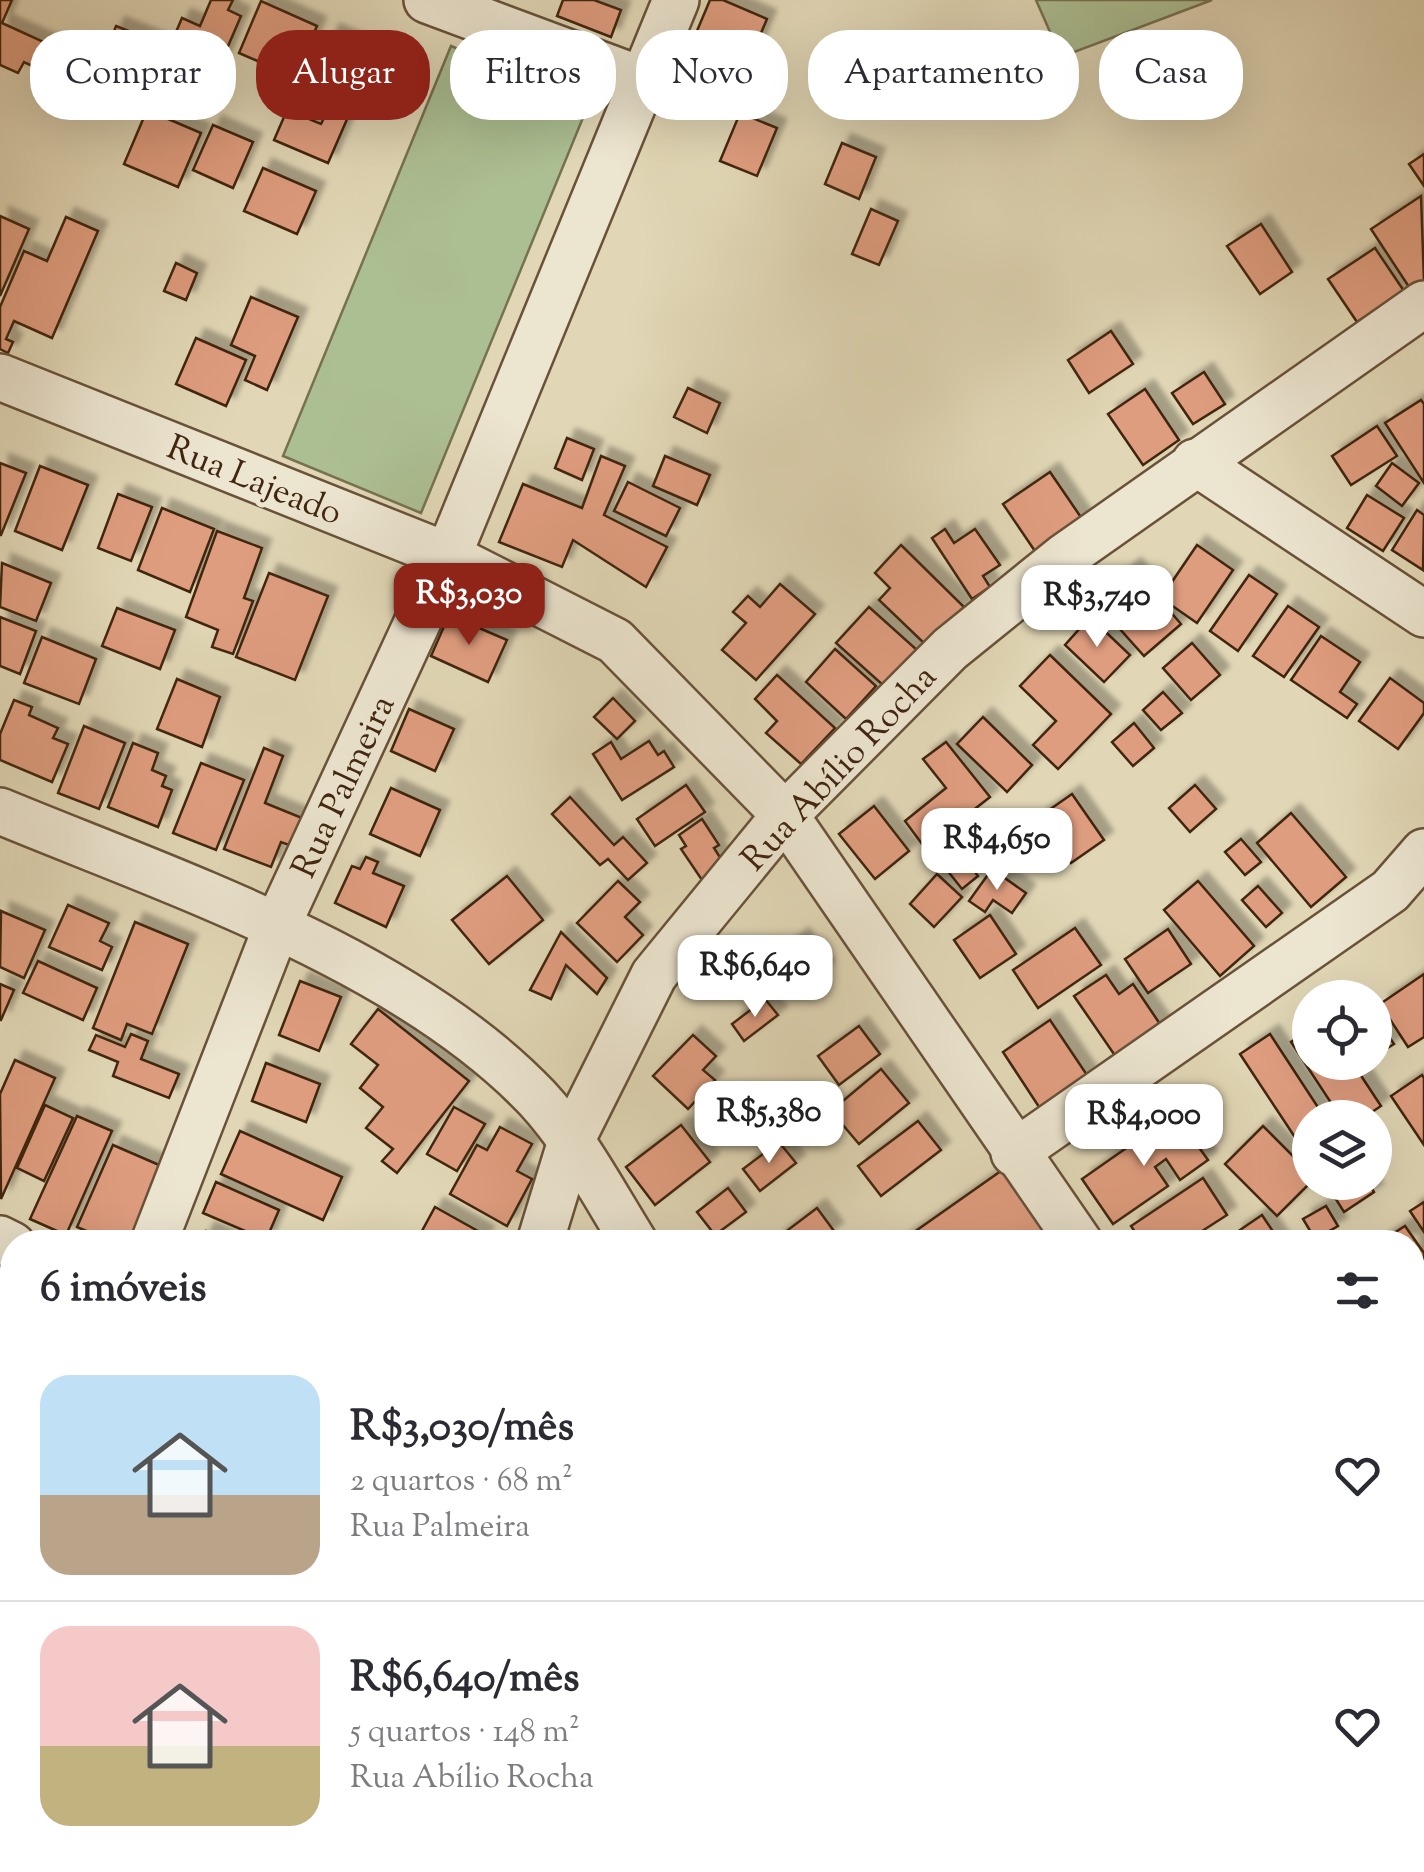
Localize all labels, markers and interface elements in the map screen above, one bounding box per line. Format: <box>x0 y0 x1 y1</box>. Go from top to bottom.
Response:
chip: Comprar <box>30 30 236 120</box>
chip: Alugar <box>256 30 430 120</box>
chip: Filtros <box>450 30 616 120</box>
chip: Novo <box>636 30 788 120</box>
chip: Apartamento <box>808 30 1079 120</box>
chip: Casa <box>1099 30 1243 120</box>
street label: Rua Lajeado <box>158 424 349 541</box>
pin: R$3,030 <box>377 563 561 648</box>
pin: R$3,740 <box>1005 565 1189 650</box>
text: R$3,030 <box>416 572 522 618</box>
text: R$3,740 <box>1043 574 1151 620</box>
street label: Rua Abílio Rocha <box>731 654 950 884</box>
street label: Rua Palmeira <box>280 687 410 888</box>
pin: R$4,650 <box>905 808 1089 893</box>
text: R$4,650 <box>943 817 1051 863</box>
pin: R$6,640 <box>663 935 847 1020</box>
text: R$6,640 <box>700 944 810 990</box>
map controls <box>1292 980 1392 1200</box>
button: locate <box>1292 980 1392 1080</box>
pin: R$5,380 <box>677 1081 861 1166</box>
pin: R$4,000 <box>1052 1084 1236 1169</box>
text: R$5,380 <box>717 1090 821 1136</box>
text: R$4,000 <box>1087 1093 1201 1139</box>
button: layers <box>1292 1100 1392 1200</box>
text: 6 imóveis <box>40 1260 207 1320</box>
icon: filters <box>1330 1263 1385 1318</box>
text: R$3,030/mês <box>350 1399 574 1459</box>
icon: home <box>120 1415 240 1535</box>
icon: heart <box>1330 1448 1385 1503</box>
text: 2 quartos · 68 m² <box>350 1459 573 1505</box>
text: Rua Palmeira <box>350 1505 530 1551</box>
text: R$6,640/mês <box>350 1650 580 1710</box>
icon: home <box>120 1666 240 1786</box>
icon: heart <box>1330 1699 1385 1754</box>
text: 5 quartos · 148 m² <box>350 1710 580 1756</box>
text: Rua Abílio Rocha <box>350 1756 594 1802</box>

